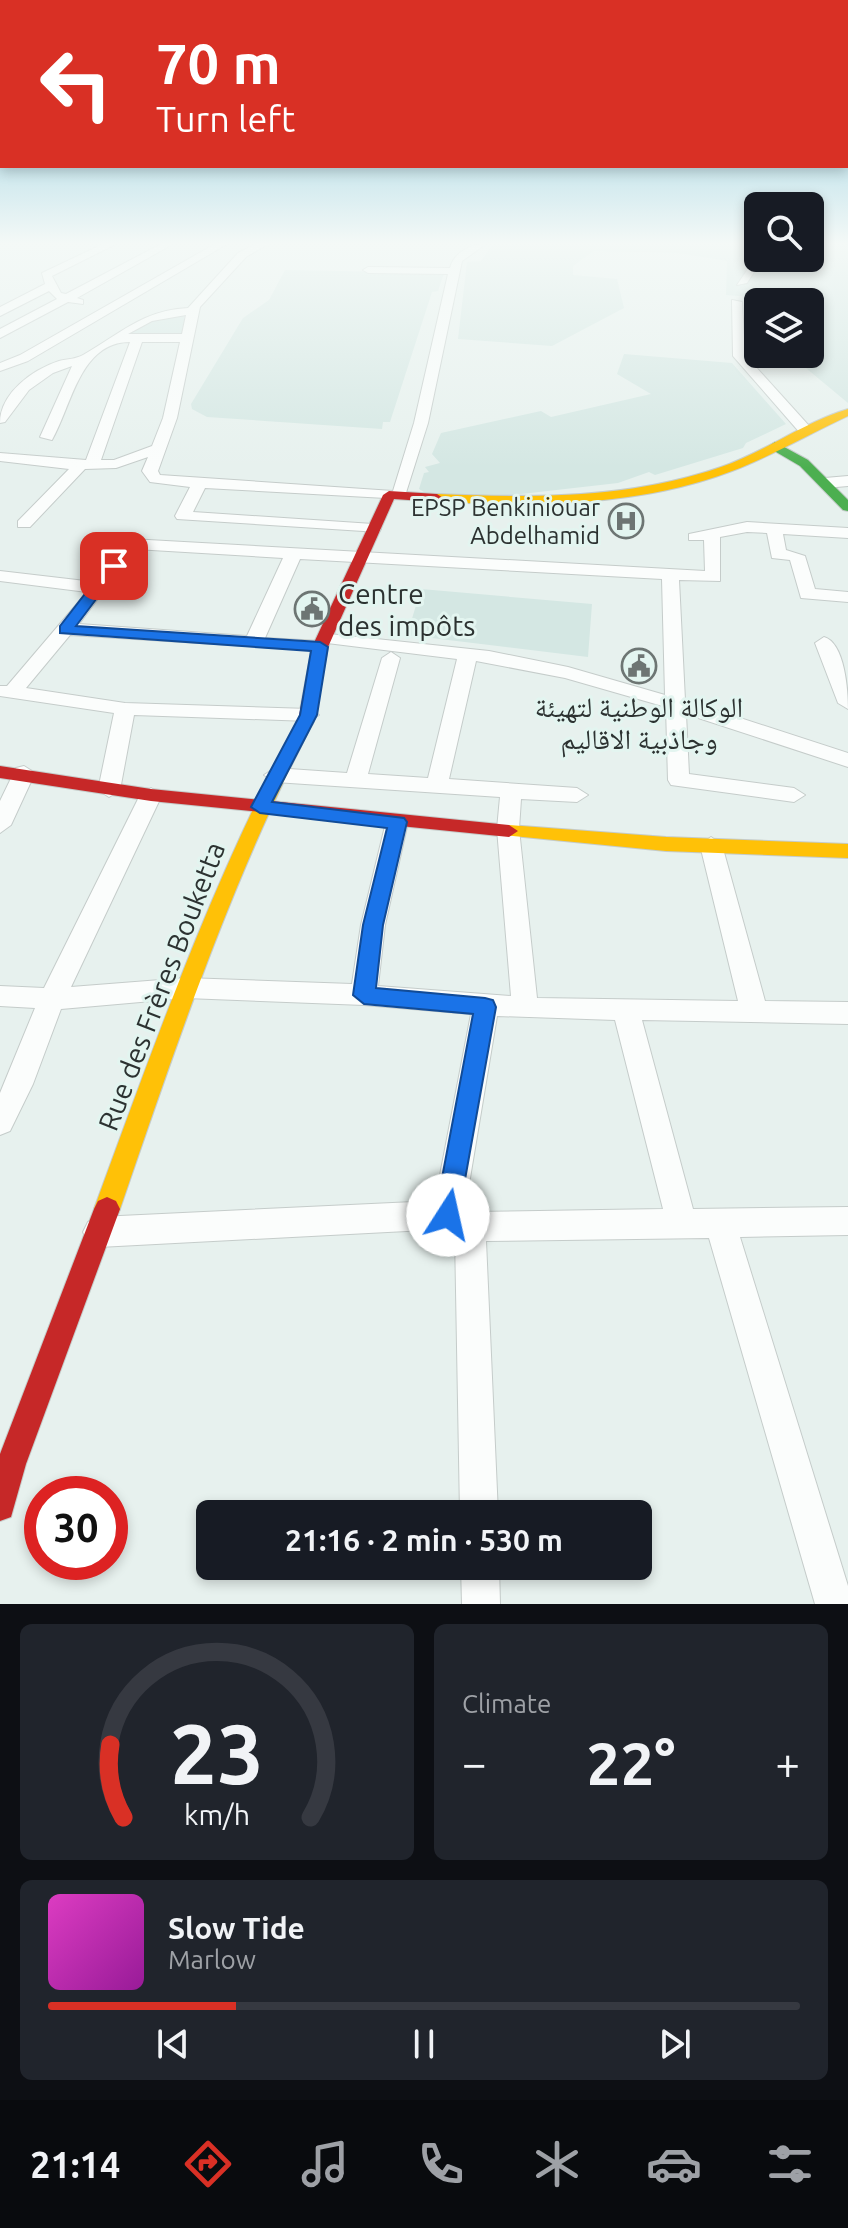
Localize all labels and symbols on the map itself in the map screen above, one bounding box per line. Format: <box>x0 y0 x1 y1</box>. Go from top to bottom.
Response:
place label: EPSP Benkiniouar Abdelhamid <box>411 494 600 549</box>
hospital icon: EPSP Benkiniouar Abdelhamid <box>607 502 645 540</box>
pin <box>80 532 148 600</box>
place label: Centre des impôts <box>338 578 475 641</box>
public building icon: Centre des impôts <box>293 590 331 628</box>
public building icon: الوكالة الوطنية لتهيئة وجاذبية الاقاليم <box>620 647 658 685</box>
place label: الوكالة الوطنية لتهيئة وجاذبية الاقاليم <box>535 691 743 758</box>
street label: Rue des Frères Bouketta <box>92 838 230 1134</box>
position arrow <box>406 1173 490 1257</box>
speed limit sign: 30 <box>24 1476 128 1580</box>

